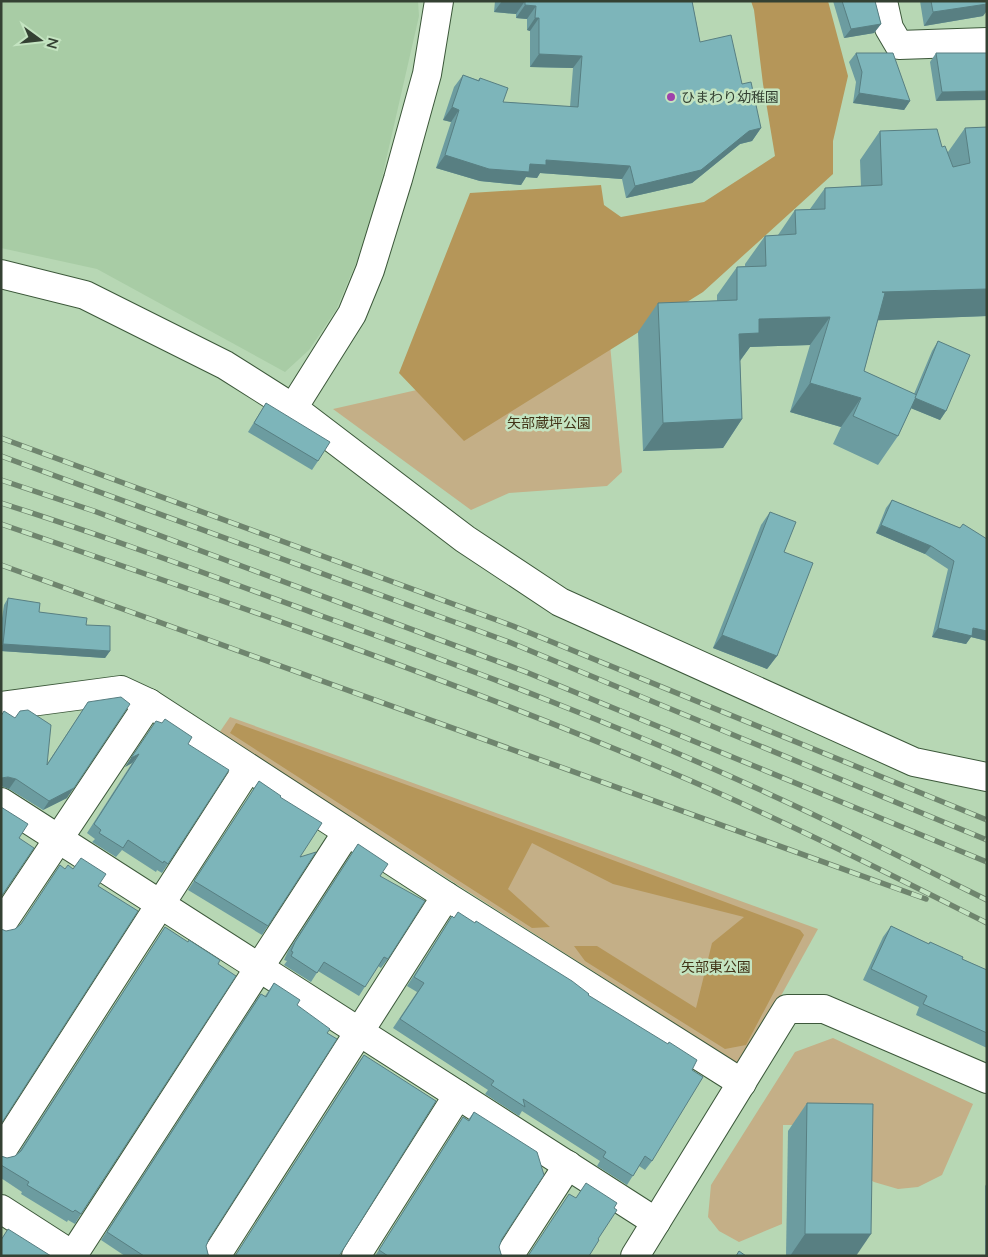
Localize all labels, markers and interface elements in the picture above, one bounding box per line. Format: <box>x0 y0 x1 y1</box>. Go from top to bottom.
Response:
north arrow <box>15 15 65 65</box>
text: N <box>43 36 63 51</box>
place label: ひまわり幼稚園 <box>681 88 779 105</box>
marker: ひまわり幼稚園 <box>665 91 677 103</box>
park label: 矢部蔵坪公園 <box>507 414 591 431</box>
park label: 矢部東公園 <box>681 958 751 975</box>

